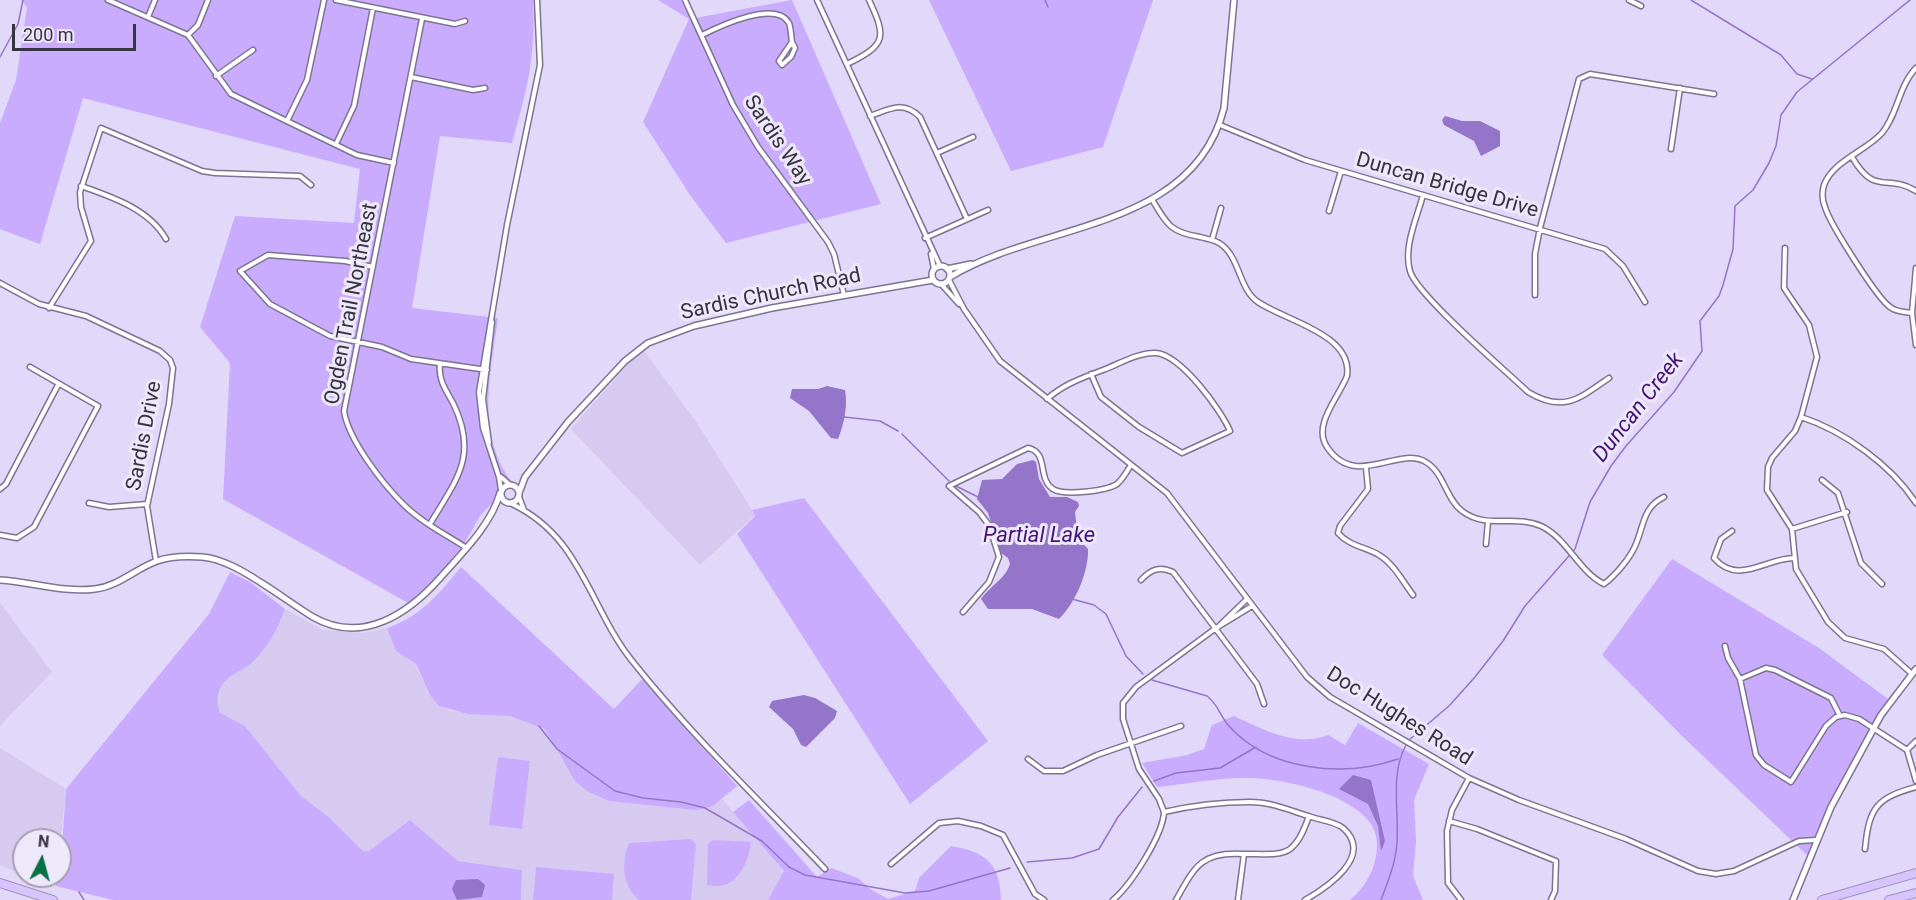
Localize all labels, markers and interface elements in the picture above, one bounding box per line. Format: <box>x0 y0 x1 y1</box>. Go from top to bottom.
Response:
scale bar <box>15 12 140 50</box>
text: 200 m <box>23 24 74 45</box>
street label: Sardis Way <box>738 91 816 191</box>
street label: Duncan Bridge Drive <box>1353 148 1541 224</box>
street label: Ogden Trail Northeast <box>320 201 384 407</box>
street label: Sardis Church Road <box>679 264 863 326</box>
water label: Duncan Creek <box>1588 348 1690 468</box>
street label: Sardis Drive <box>122 379 168 493</box>
water label: Partial Lake <box>983 523 1095 549</box>
street label: Doc Hughes Road <box>1321 662 1477 772</box>
north arrow <box>12 828 72 888</box>
text: N <box>37 832 50 852</box>

